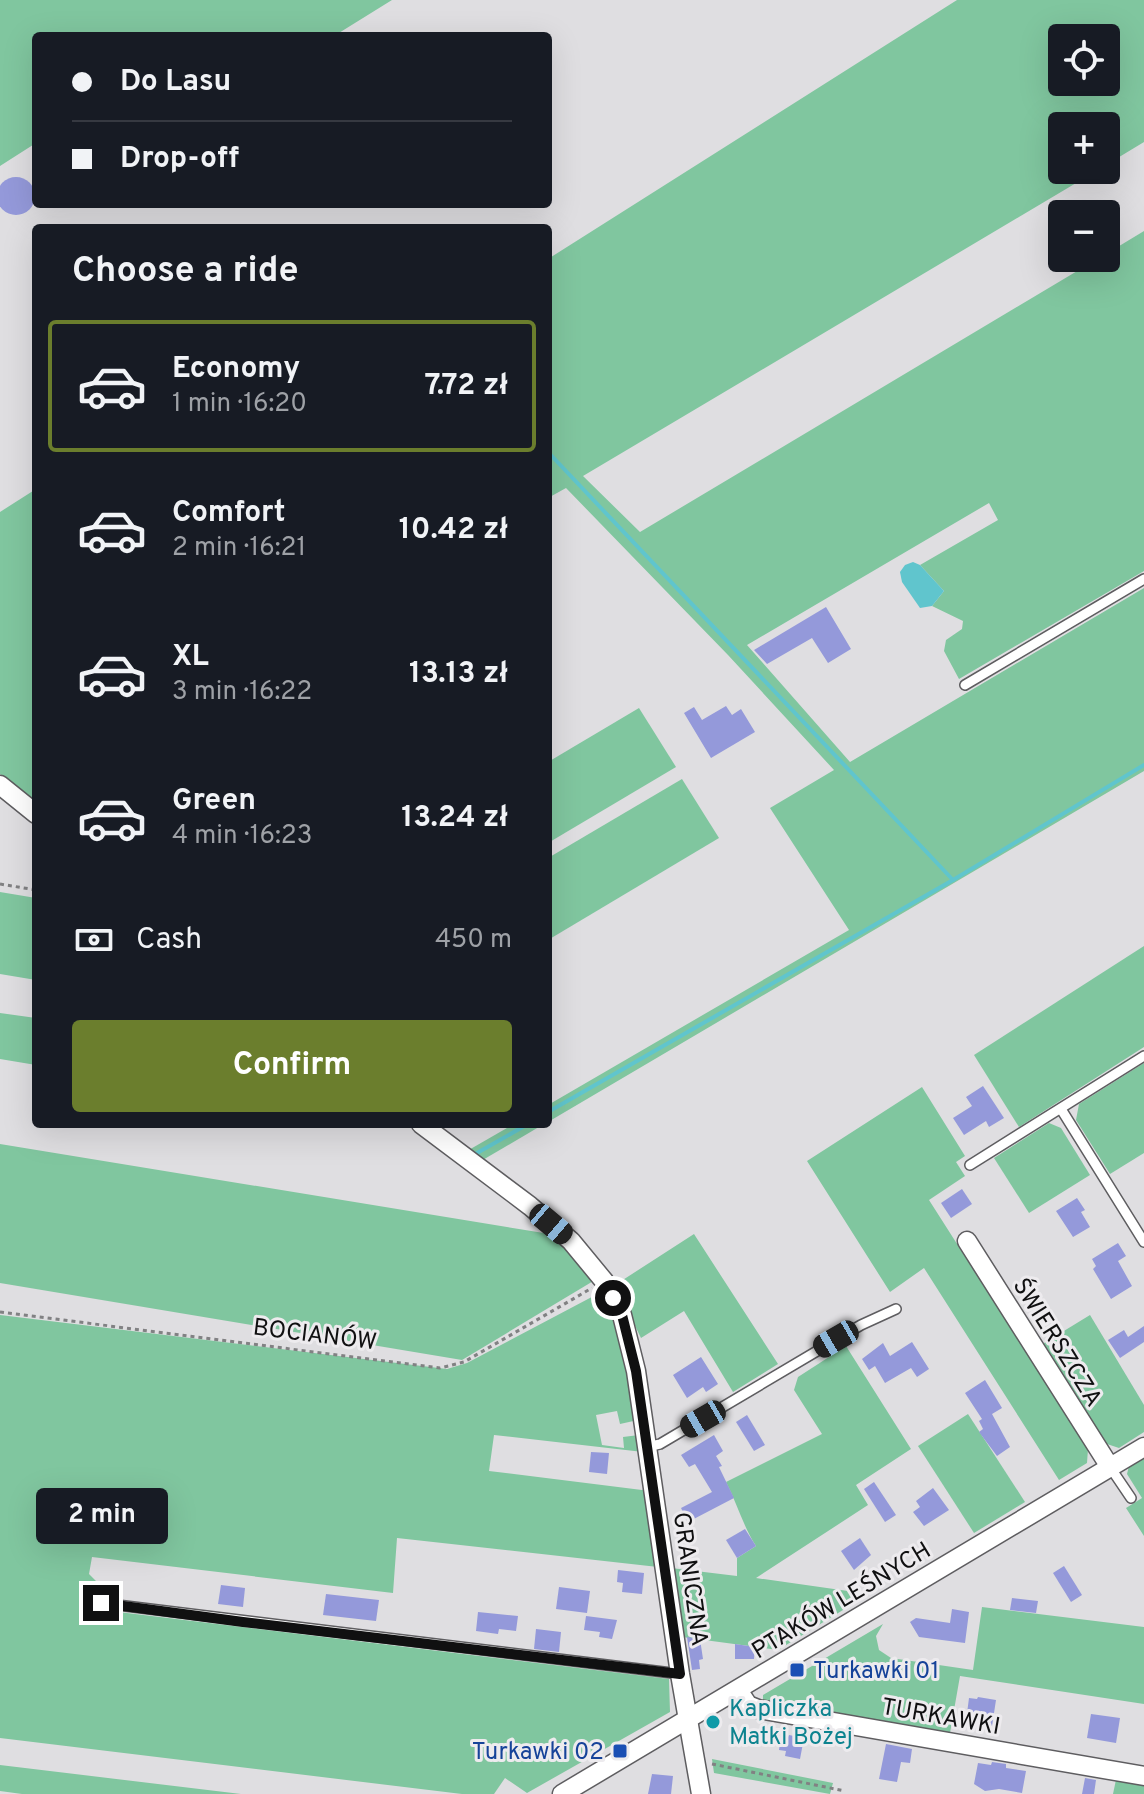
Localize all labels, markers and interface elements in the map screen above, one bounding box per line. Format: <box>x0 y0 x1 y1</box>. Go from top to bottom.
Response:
map controls <box>1048 24 1120 272</box>
button: locate <box>1048 24 1120 96</box>
text: Do Lasu <box>120 64 231 101</box>
button: + <box>1048 112 1120 184</box>
text: Drop-off <box>120 141 239 178</box>
button: − <box>1048 200 1120 272</box>
text: Choose a ride <box>72 249 298 295</box>
icon: car <box>76 350 148 422</box>
text: Economy <box>172 351 300 388</box>
text: 7.72 zł <box>424 368 508 405</box>
text: 1 min · 16:20 <box>172 388 307 421</box>
icon: car <box>76 494 148 566</box>
text: Comfort <box>172 495 285 532</box>
text: 10.42 zł <box>399 512 508 549</box>
text: 2 min · 16:21 <box>172 532 306 565</box>
icon: car <box>76 638 148 710</box>
text: XL <box>172 639 209 676</box>
text: 13.13 zł <box>409 656 508 693</box>
text: 3 min · 16:22 <box>172 676 312 709</box>
icon: car <box>76 782 148 854</box>
text: Green <box>172 783 256 820</box>
text: 13.24 zł <box>401 800 508 837</box>
text: 4 min · 16:23 <box>172 820 312 853</box>
icon: cash <box>72 918 116 962</box>
text: Cash <box>136 922 202 959</box>
text: 450 m <box>435 924 512 957</box>
button: Confirm <box>72 1020 512 1112</box>
car <box>525 1199 577 1249</box>
street label: ŚWIERSZCZA <box>1005 1272 1109 1413</box>
route start <box>595 1280 631 1316</box>
street label: BOCIANÓW <box>251 1312 379 1358</box>
car <box>809 1317 863 1361</box>
car <box>676 1397 730 1441</box>
callout: 2 min <box>35 1487 167 1543</box>
text: 2 min <box>68 1499 136 1532</box>
street label: GRANICZNA <box>665 1510 713 1648</box>
street label: PTAKÓW LEŚNYCH <box>746 1535 937 1667</box>
route end <box>83 1585 119 1621</box>
place label: Turkawki 01 <box>813 1657 939 1687</box>
marker: Turkawki 01 <box>788 1661 806 1679</box>
street label: TURKAWKI <box>879 1693 1002 1743</box>
place label: Kapliczka Matki Bożej <box>729 1695 853 1753</box>
marker: Kapliczka Matki Bożej <box>704 1713 722 1731</box>
place label: Turkawki 02 <box>472 1738 604 1768</box>
marker: Turkawki 02 <box>611 1742 629 1760</box>

